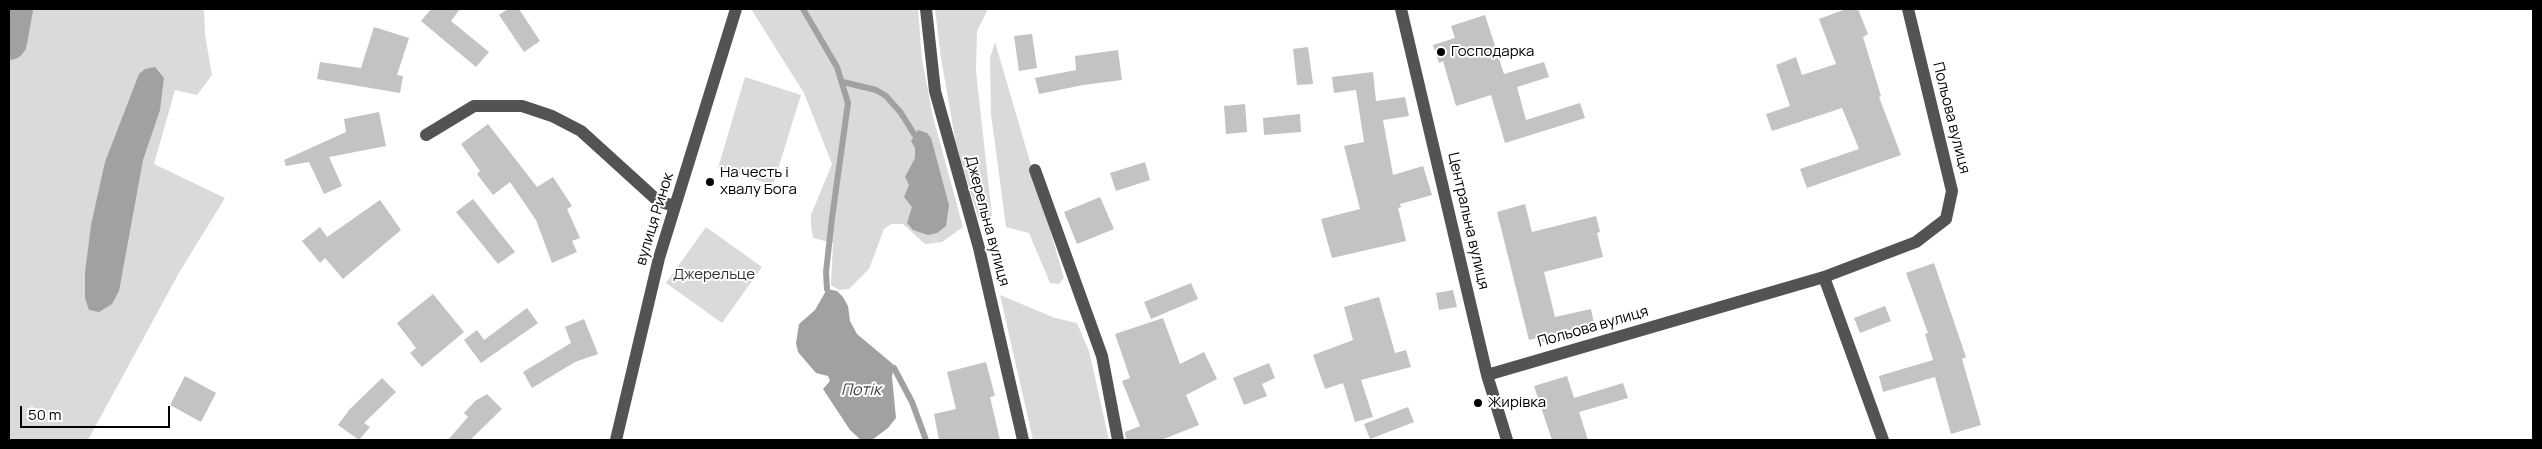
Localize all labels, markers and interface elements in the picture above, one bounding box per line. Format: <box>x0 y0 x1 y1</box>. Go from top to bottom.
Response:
place label: Господарка <box>1451 43 1534 61</box>
marker: Господарка <box>1435 46 1447 58</box>
street label: Польова вулиця <box>1928 60 1974 176</box>
street label: Центральна вулиця <box>1443 151 1493 291</box>
street label: Джерельна вулиця <box>961 154 1013 288</box>
place label: На честь і хвалу Бога <box>720 164 797 199</box>
street label: вулиця Ринок <box>632 170 678 268</box>
marker: На честь і хвалу Бога <box>704 176 716 188</box>
park label: Джерельце <box>673 266 755 284</box>
street label: Польова вулиця <box>1535 303 1651 351</box>
water label: Потік <box>841 381 881 401</box>
place label: Жирівка <box>1488 394 1546 412</box>
scale bar <box>22 396 172 428</box>
marker: Жирівка <box>1472 397 1484 409</box>
text: 50 m <box>28 404 62 425</box>

